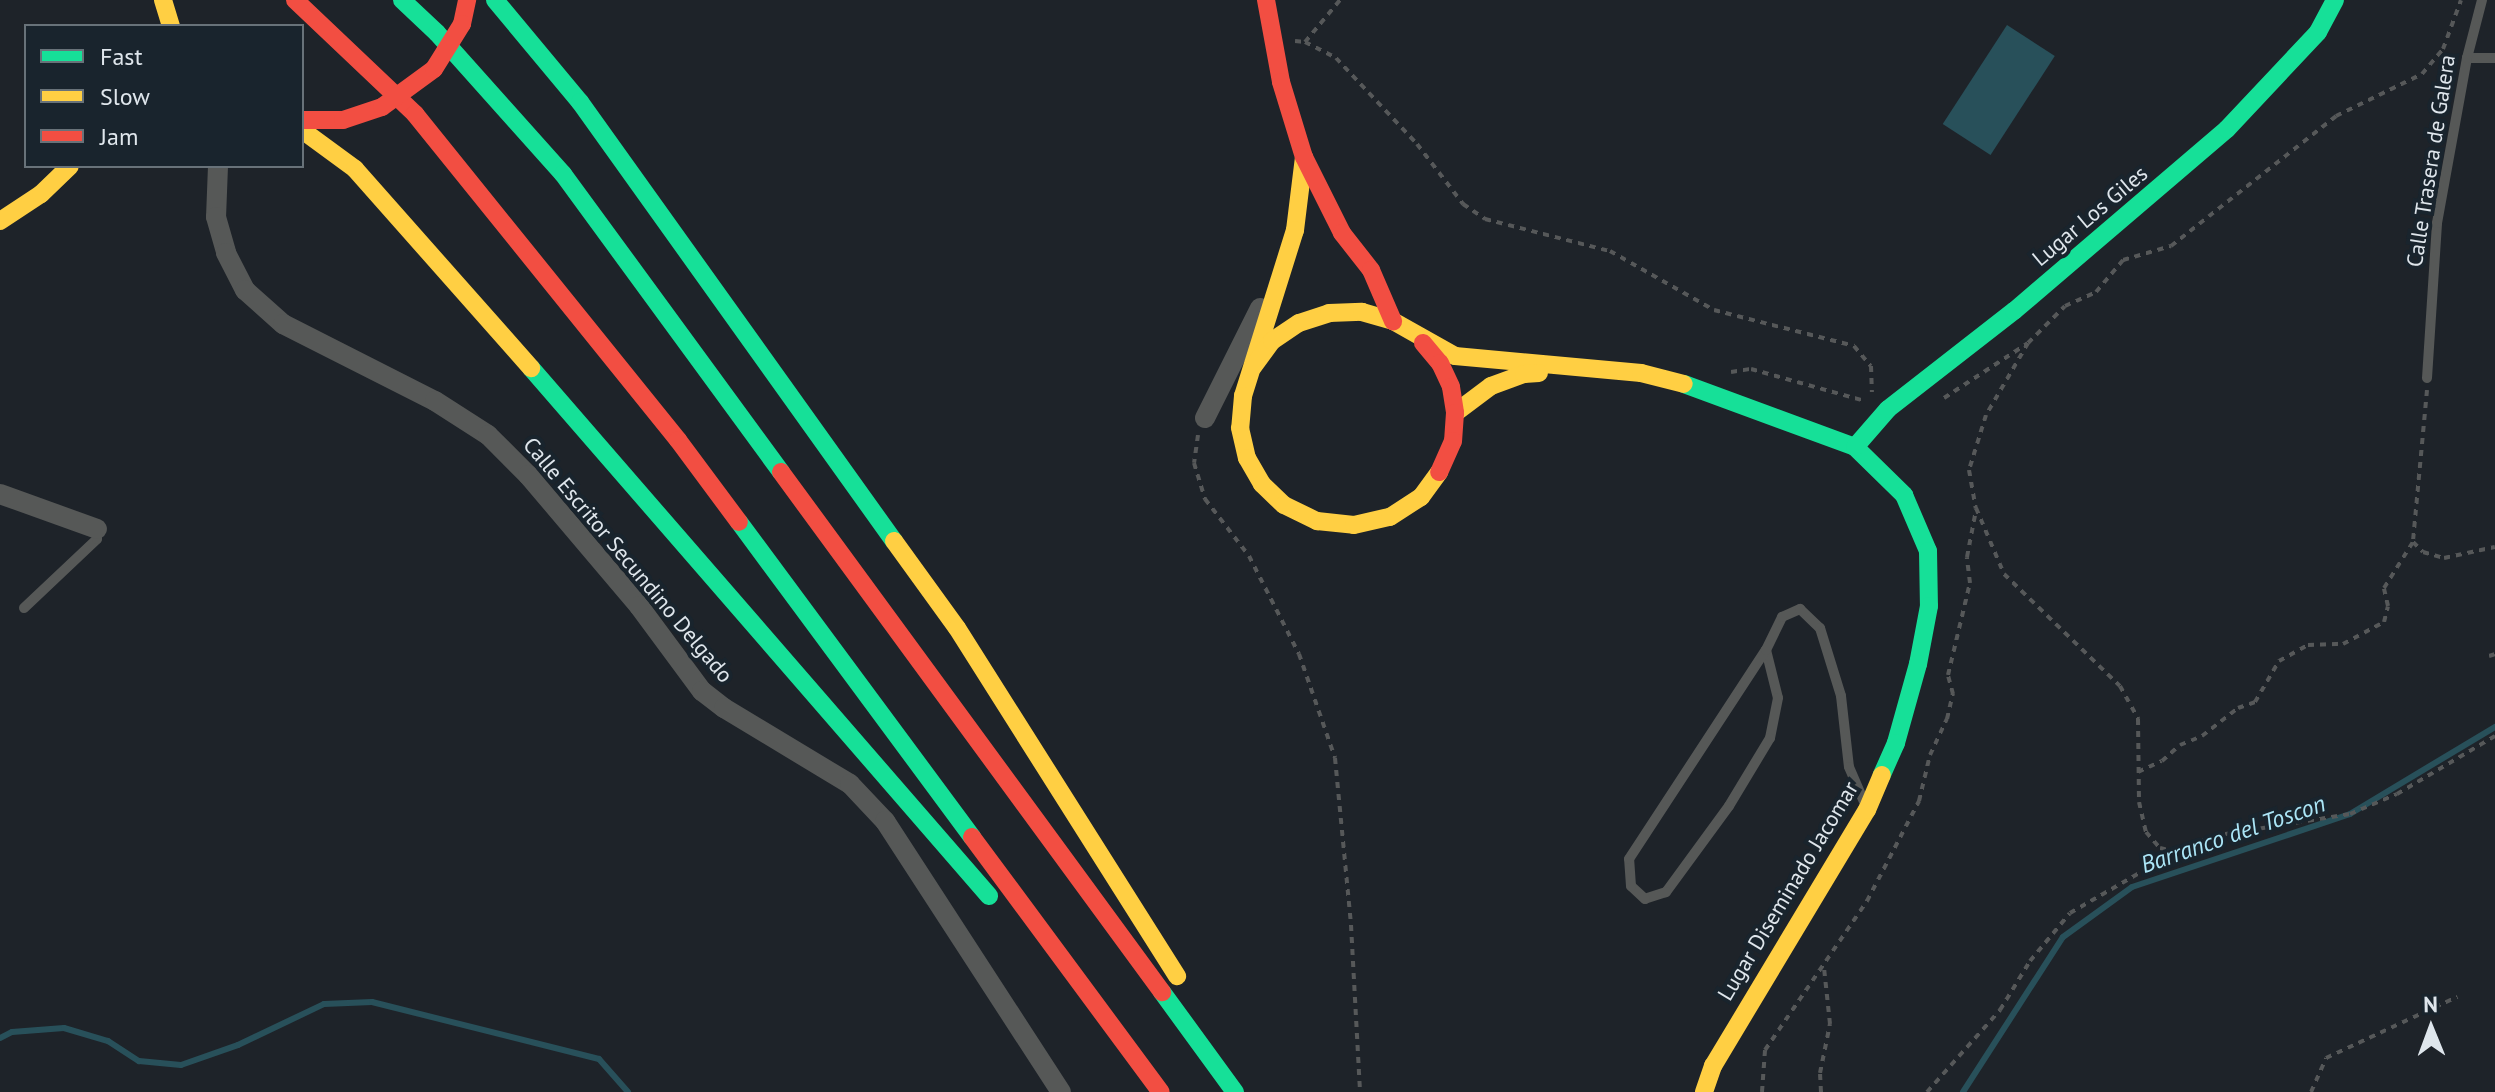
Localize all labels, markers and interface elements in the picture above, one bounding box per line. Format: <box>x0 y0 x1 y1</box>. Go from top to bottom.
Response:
legend <box>24 24 304 168</box>
text: Fast <box>100 41 143 72</box>
street label: Calle Trasera de Galera <box>2401 53 2461 269</box>
text: Slow <box>100 81 150 112</box>
text: Jam <box>100 121 138 152</box>
street label: Lugar Los Giles <box>2027 160 2153 272</box>
street label: Calle Escritor Secundino Delgado <box>518 432 738 688</box>
street label: Lugar Diseminado Jacomar <box>1712 777 1864 1005</box>
water label: Barranco del Toscon <box>2136 789 2330 879</box>
north arrow <box>2391 988 2471 1068</box>
text: N <box>2423 990 2438 1018</box>

